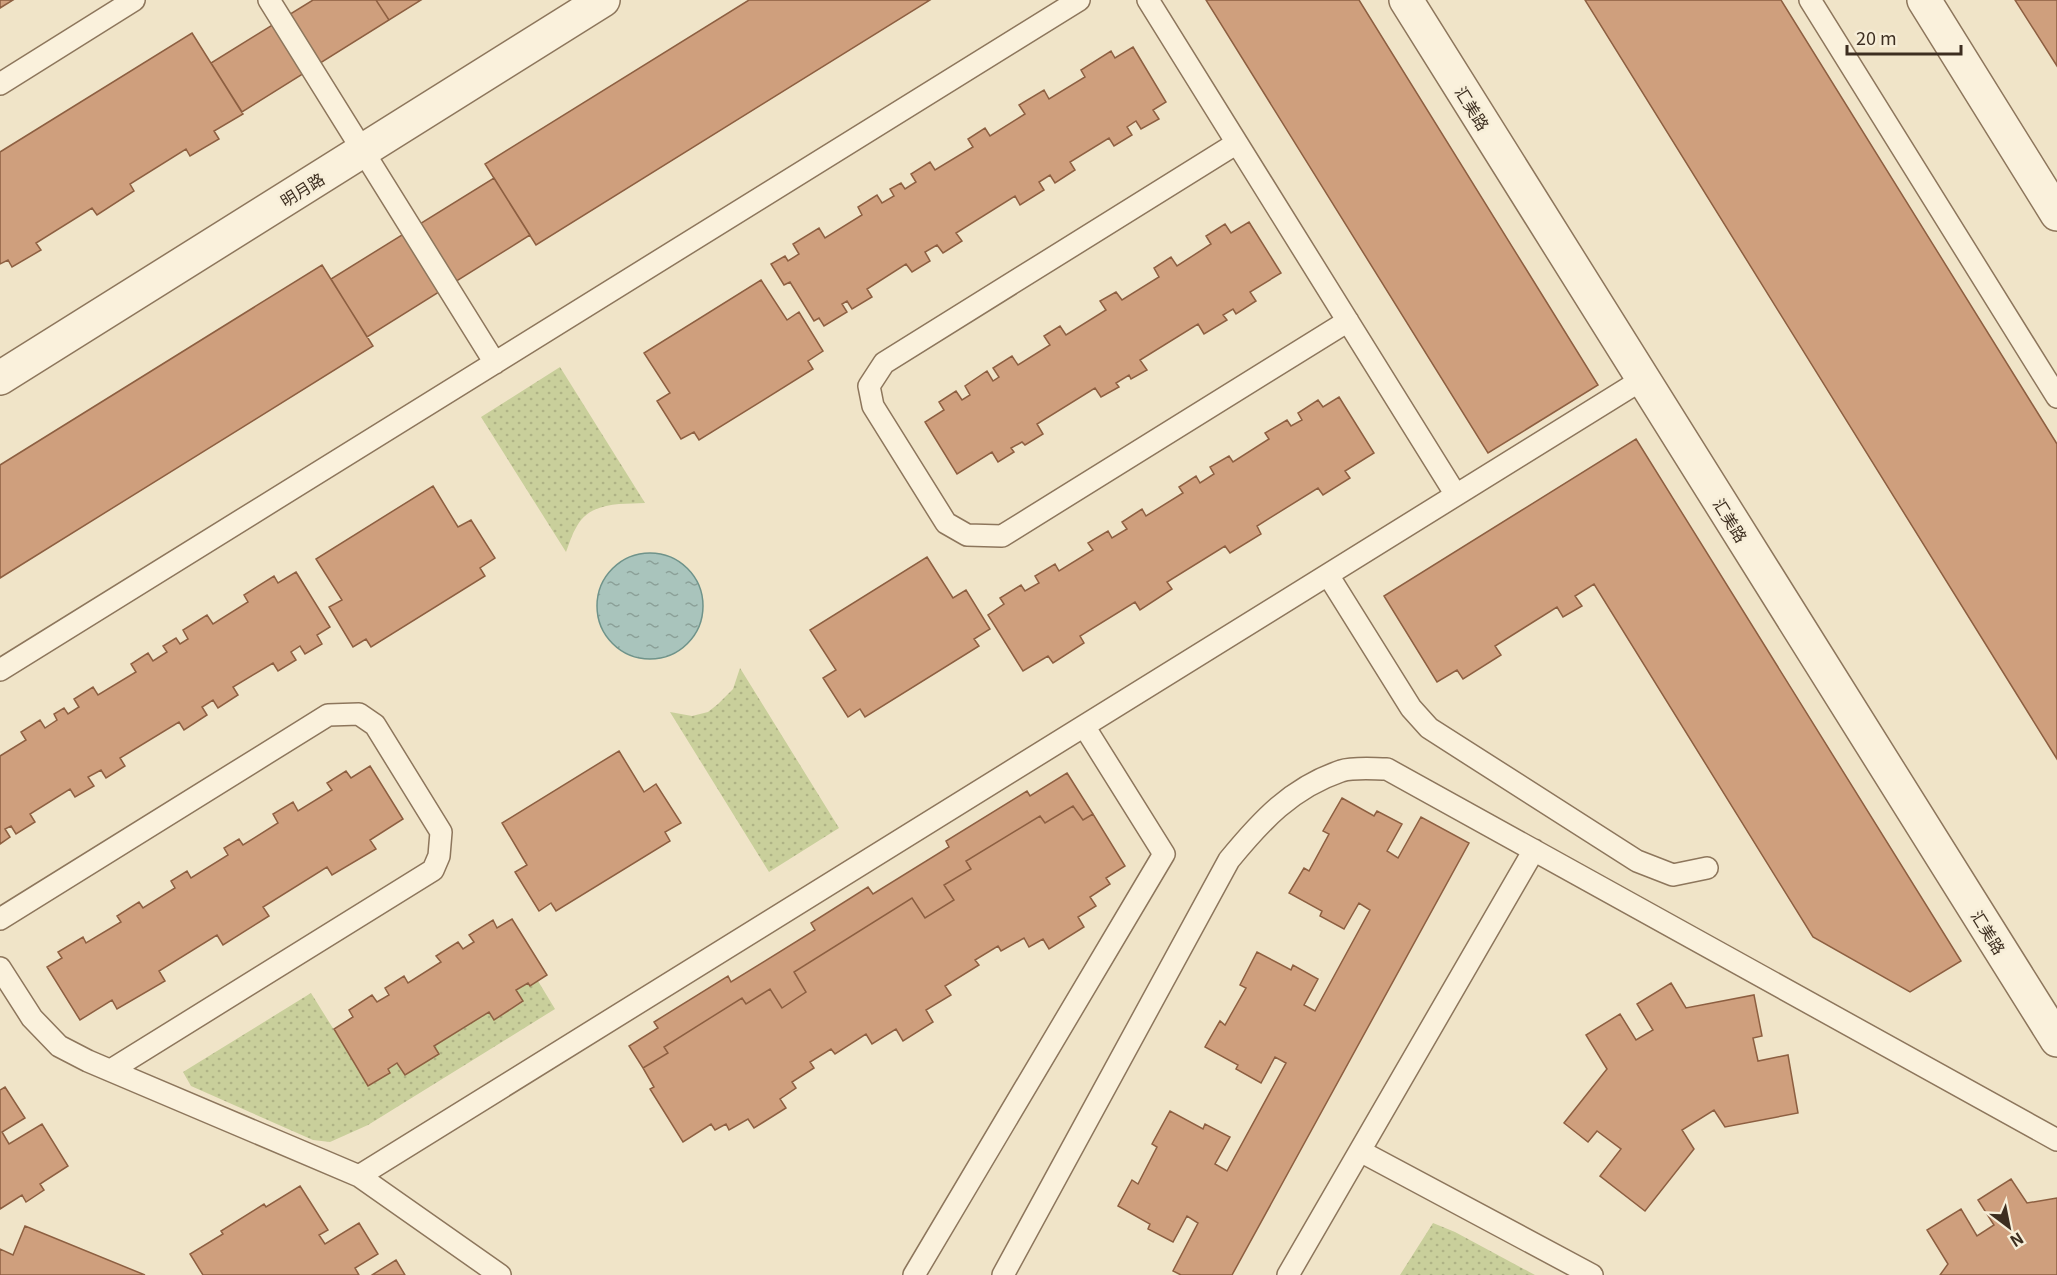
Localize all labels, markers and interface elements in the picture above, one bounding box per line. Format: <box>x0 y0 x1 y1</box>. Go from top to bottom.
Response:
scale bar <box>1847 18 1961 56</box>
text: 20 m <box>1856 24 1897 50</box>
street label: 汇美路 <box>1450 81 1496 135</box>
street label: 明月路 <box>275 166 329 212</box>
street label: 汇美路 <box>1708 493 1754 547</box>
street label: 汇美路 <box>1966 905 2012 959</box>
north arrow <box>1979 1197 2039 1257</box>
text: N <box>2006 1227 2029 1254</box>

